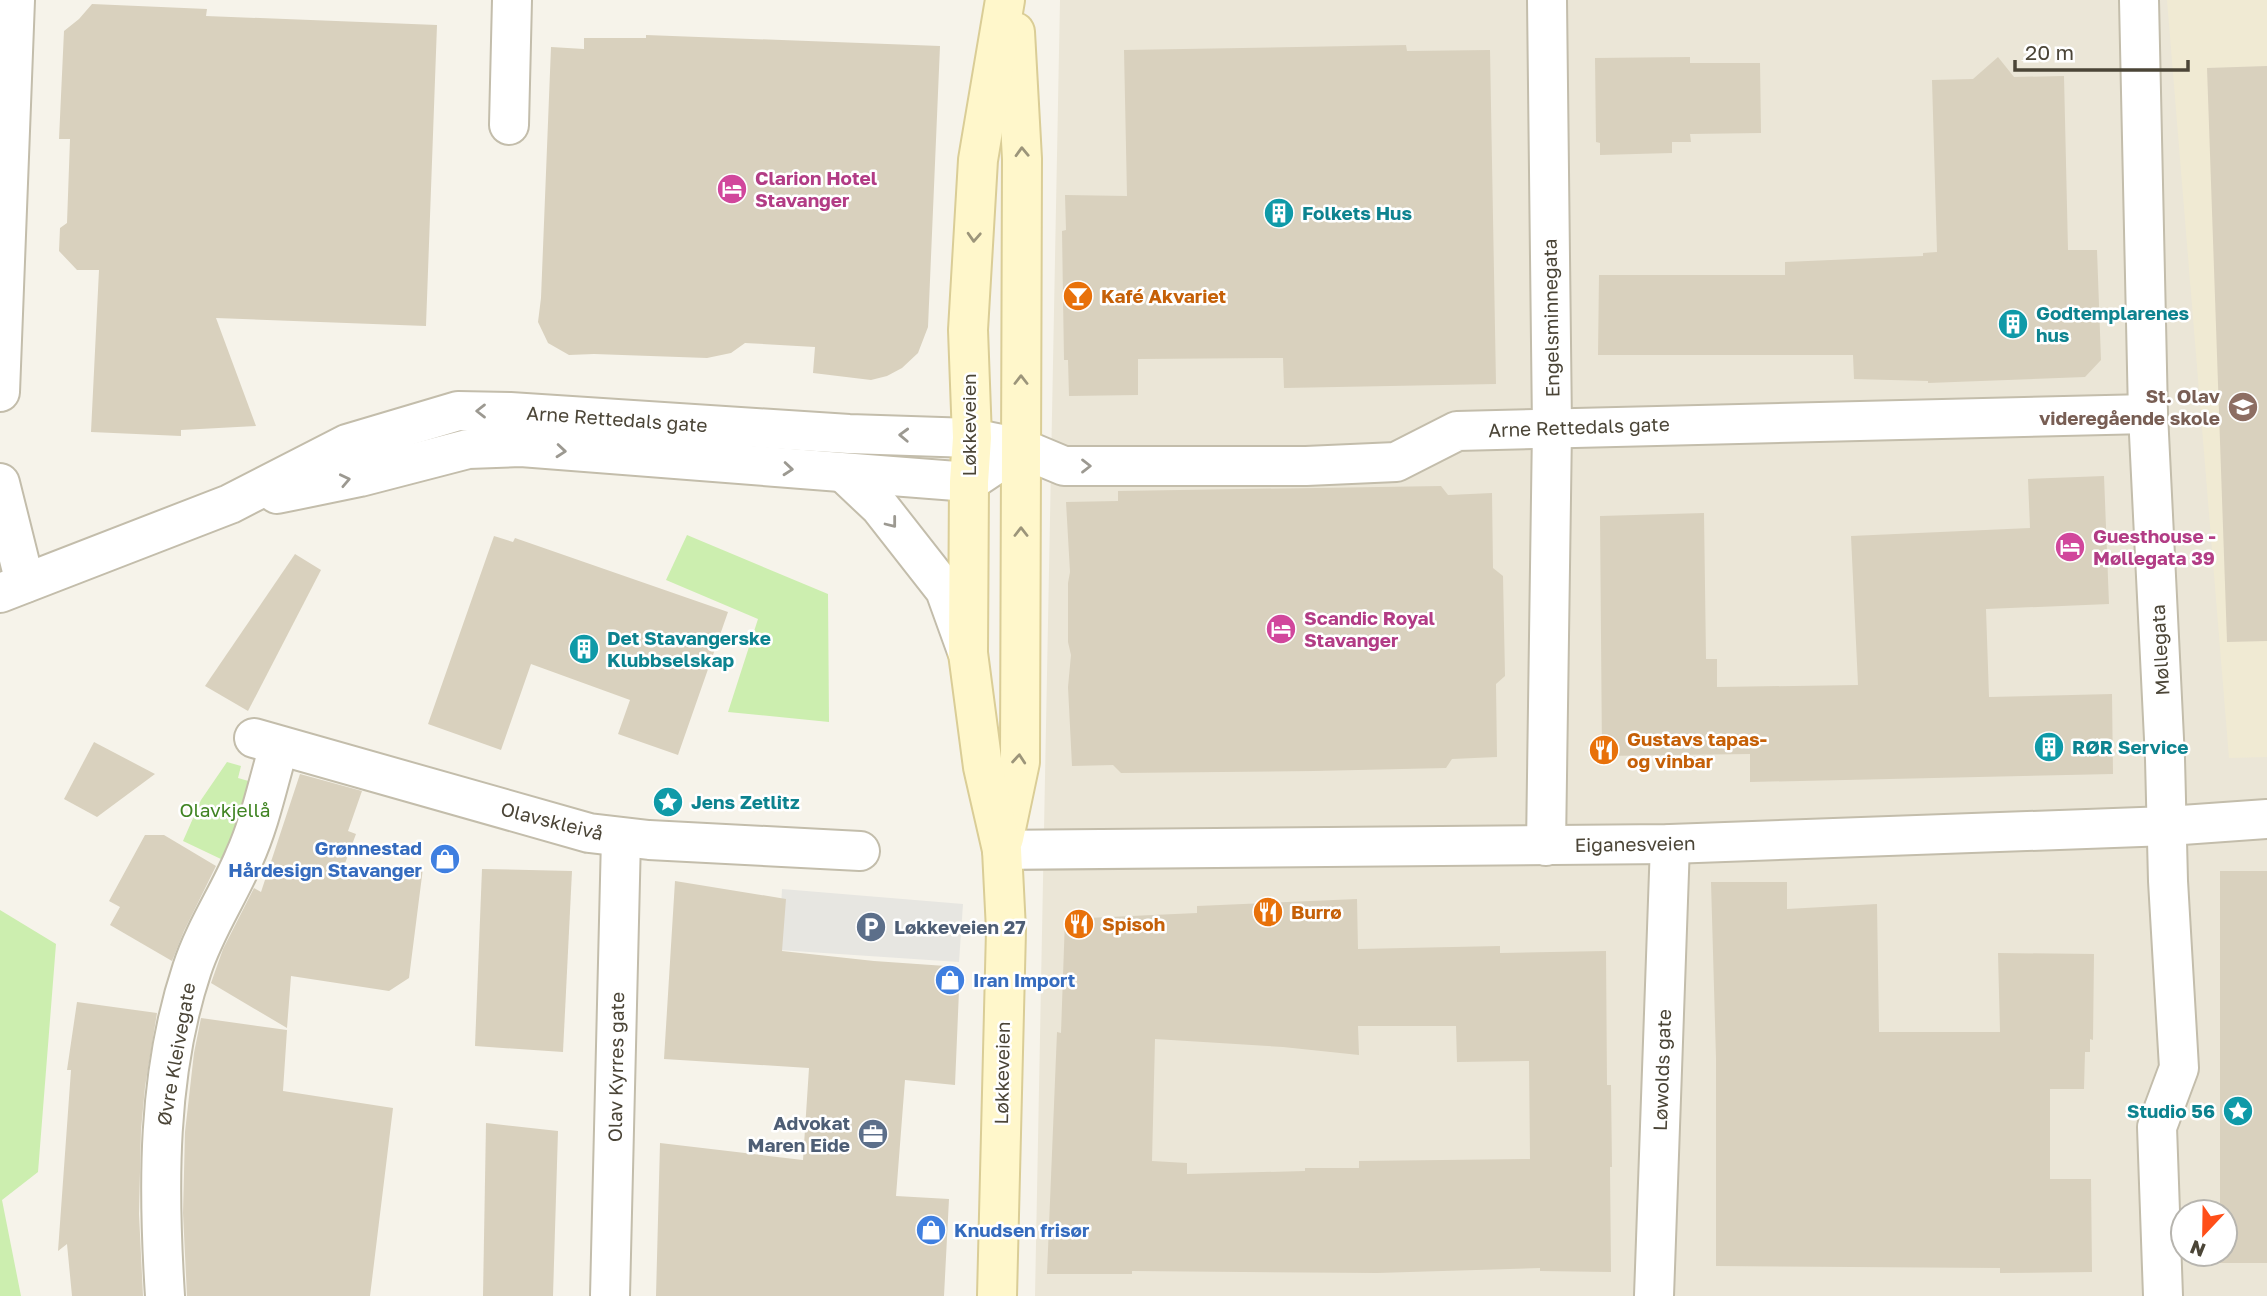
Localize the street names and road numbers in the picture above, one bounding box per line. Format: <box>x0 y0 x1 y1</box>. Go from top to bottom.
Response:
street label: Engelsminnegata <box>1538 238 1563 398</box>
street label: Løkkeveien <box>957 373 980 477</box>
street label: Arne Rettedals gate <box>526 401 708 436</box>
street label: Arne Rettedals gate <box>1488 412 1670 441</box>
street label: Møllegata <box>2146 604 2173 696</box>
street label: Olavskleivå <box>498 797 606 844</box>
street label: Eiganesveien <box>1574 831 1696 856</box>
street label: Øvre Kleivegate <box>152 981 199 1127</box>
street label: Olav Kyrres gate <box>603 992 628 1142</box>
street label: Løwolds gate <box>1648 1009 1675 1131</box>
street label: Løkkeveien <box>989 1021 1014 1125</box>

